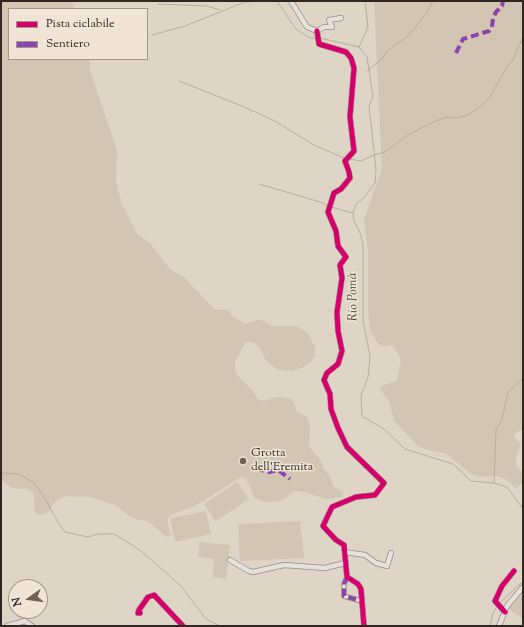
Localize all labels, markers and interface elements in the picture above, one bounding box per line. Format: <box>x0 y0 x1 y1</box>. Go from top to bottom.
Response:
legend <box>8 8 148 60</box>
text: Pista ciclabile <box>46 15 115 33</box>
text: Sentiero <box>46 35 90 53</box>
water label: Rio Pomà <box>346 272 362 322</box>
place label: Grotta dell'Eremita <box>251 447 313 475</box>
marker: Grotta dell'Eremita <box>238 456 248 466</box>
north arrow <box>8 579 48 619</box>
text: N <box>9 595 26 608</box>

